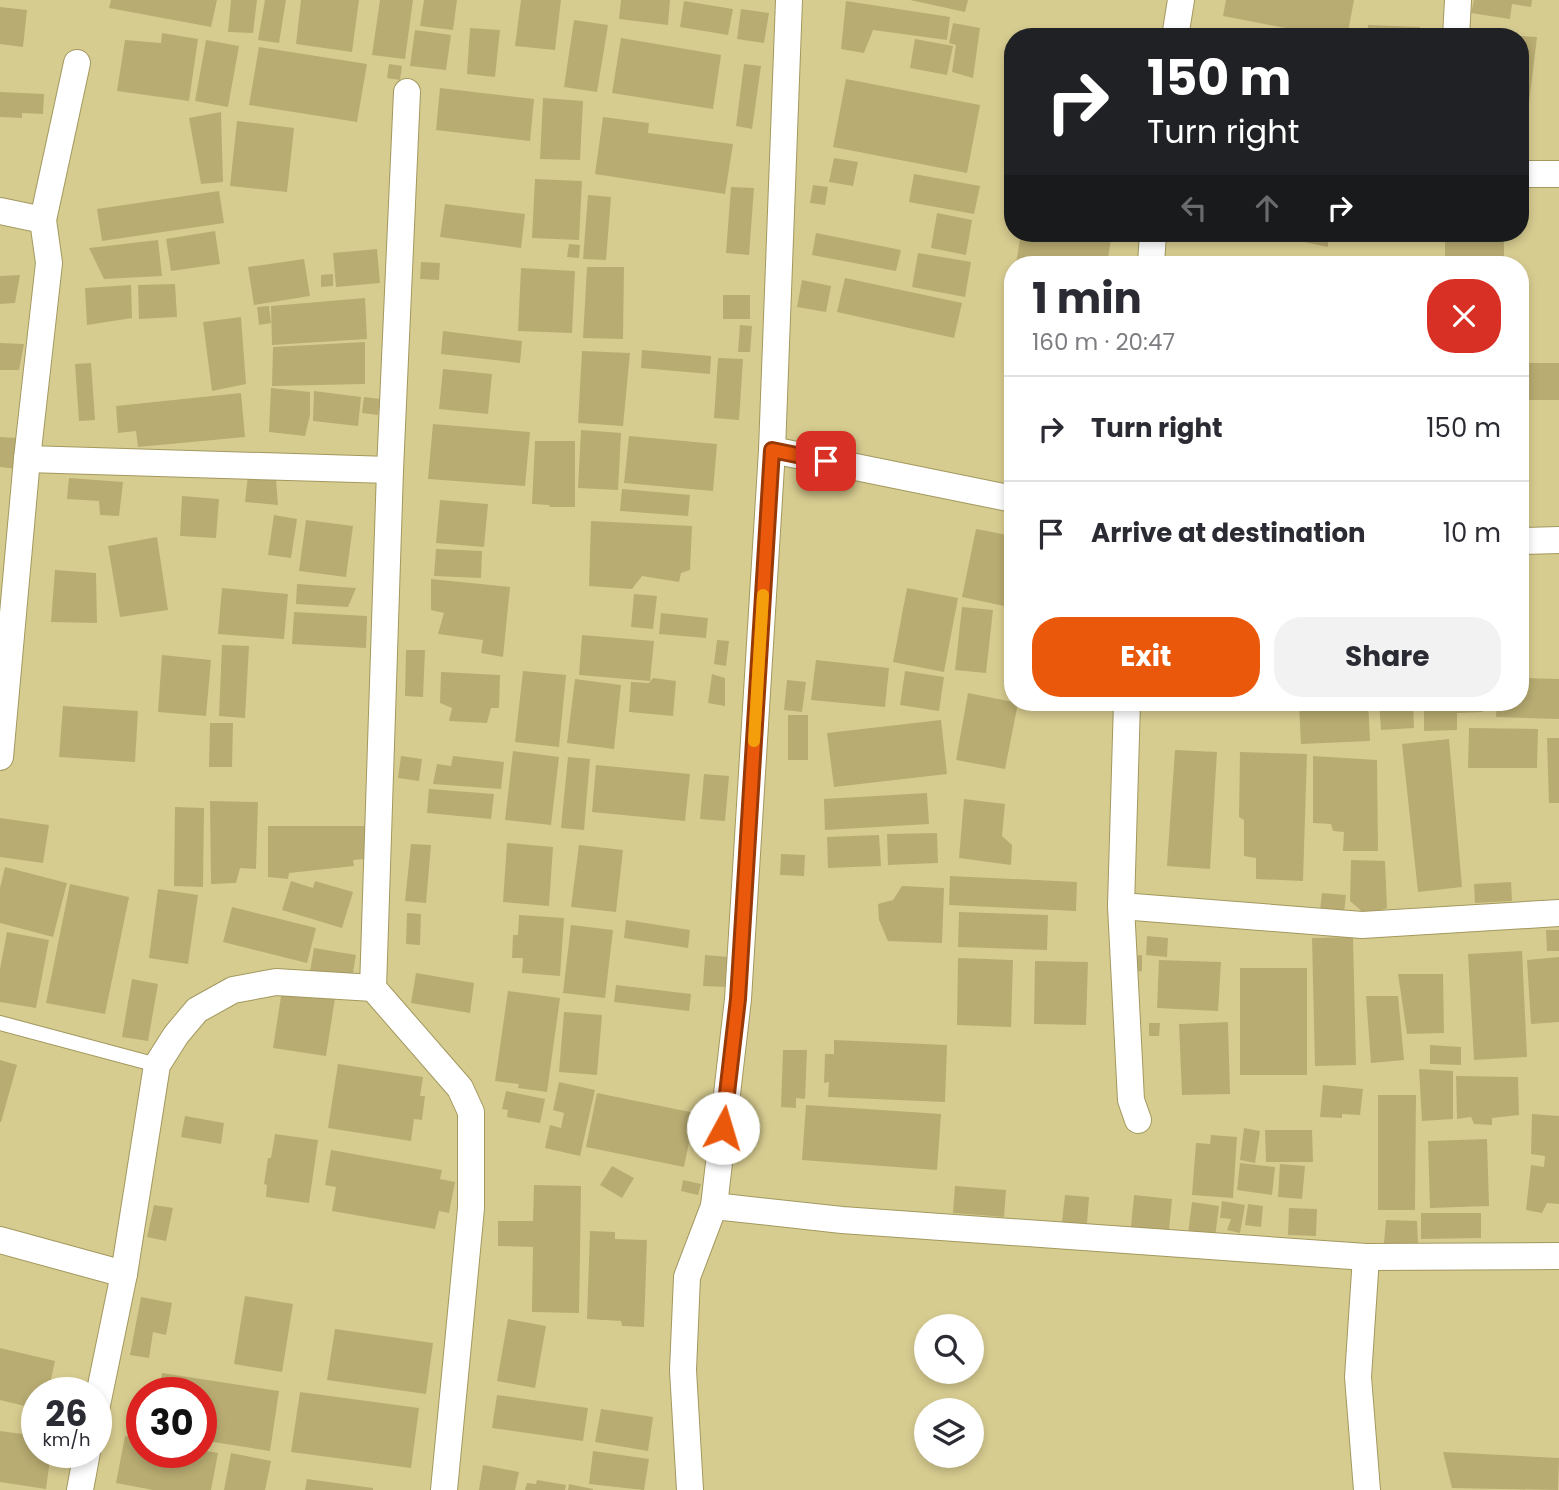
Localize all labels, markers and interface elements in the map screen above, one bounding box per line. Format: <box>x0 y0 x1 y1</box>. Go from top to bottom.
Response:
text: 150 m <box>1147 44 1292 112</box>
icon: right <box>1032 56 1123 147</box>
text: Turn right <box>1147 109 1299 154</box>
icon: left <box>1175 189 1213 227</box>
icon: ahead <box>1248 189 1286 227</box>
icon: right <box>1321 189 1359 227</box>
text: 1 min <box>1032 269 1142 328</box>
button: close <box>1427 279 1501 353</box>
text: 160 m · 20:47 <box>1032 326 1175 358</box>
icon: right <box>1032 410 1070 448</box>
text: Turn right <box>1091 410 1223 446</box>
text: 150 m <box>1426 410 1501 446</box>
pin <box>796 431 856 491</box>
icon: arrive <box>807 442 845 480</box>
icon: arrive <box>1032 515 1070 553</box>
text: Arrive at destination <box>1091 515 1366 551</box>
text: 10 m <box>1443 515 1501 551</box>
button: Exit <box>1032 617 1260 697</box>
button: Share <box>1274 617 1501 697</box>
position arrow <box>686 1091 760 1165</box>
map controls <box>914 1314 984 1468</box>
button: search <box>914 1314 984 1384</box>
speed limit sign: 30 <box>126 1377 217 1468</box>
text: 26 <box>45 1389 88 1438</box>
button: layers <box>914 1398 984 1468</box>
text: km/h <box>43 1427 90 1452</box>

